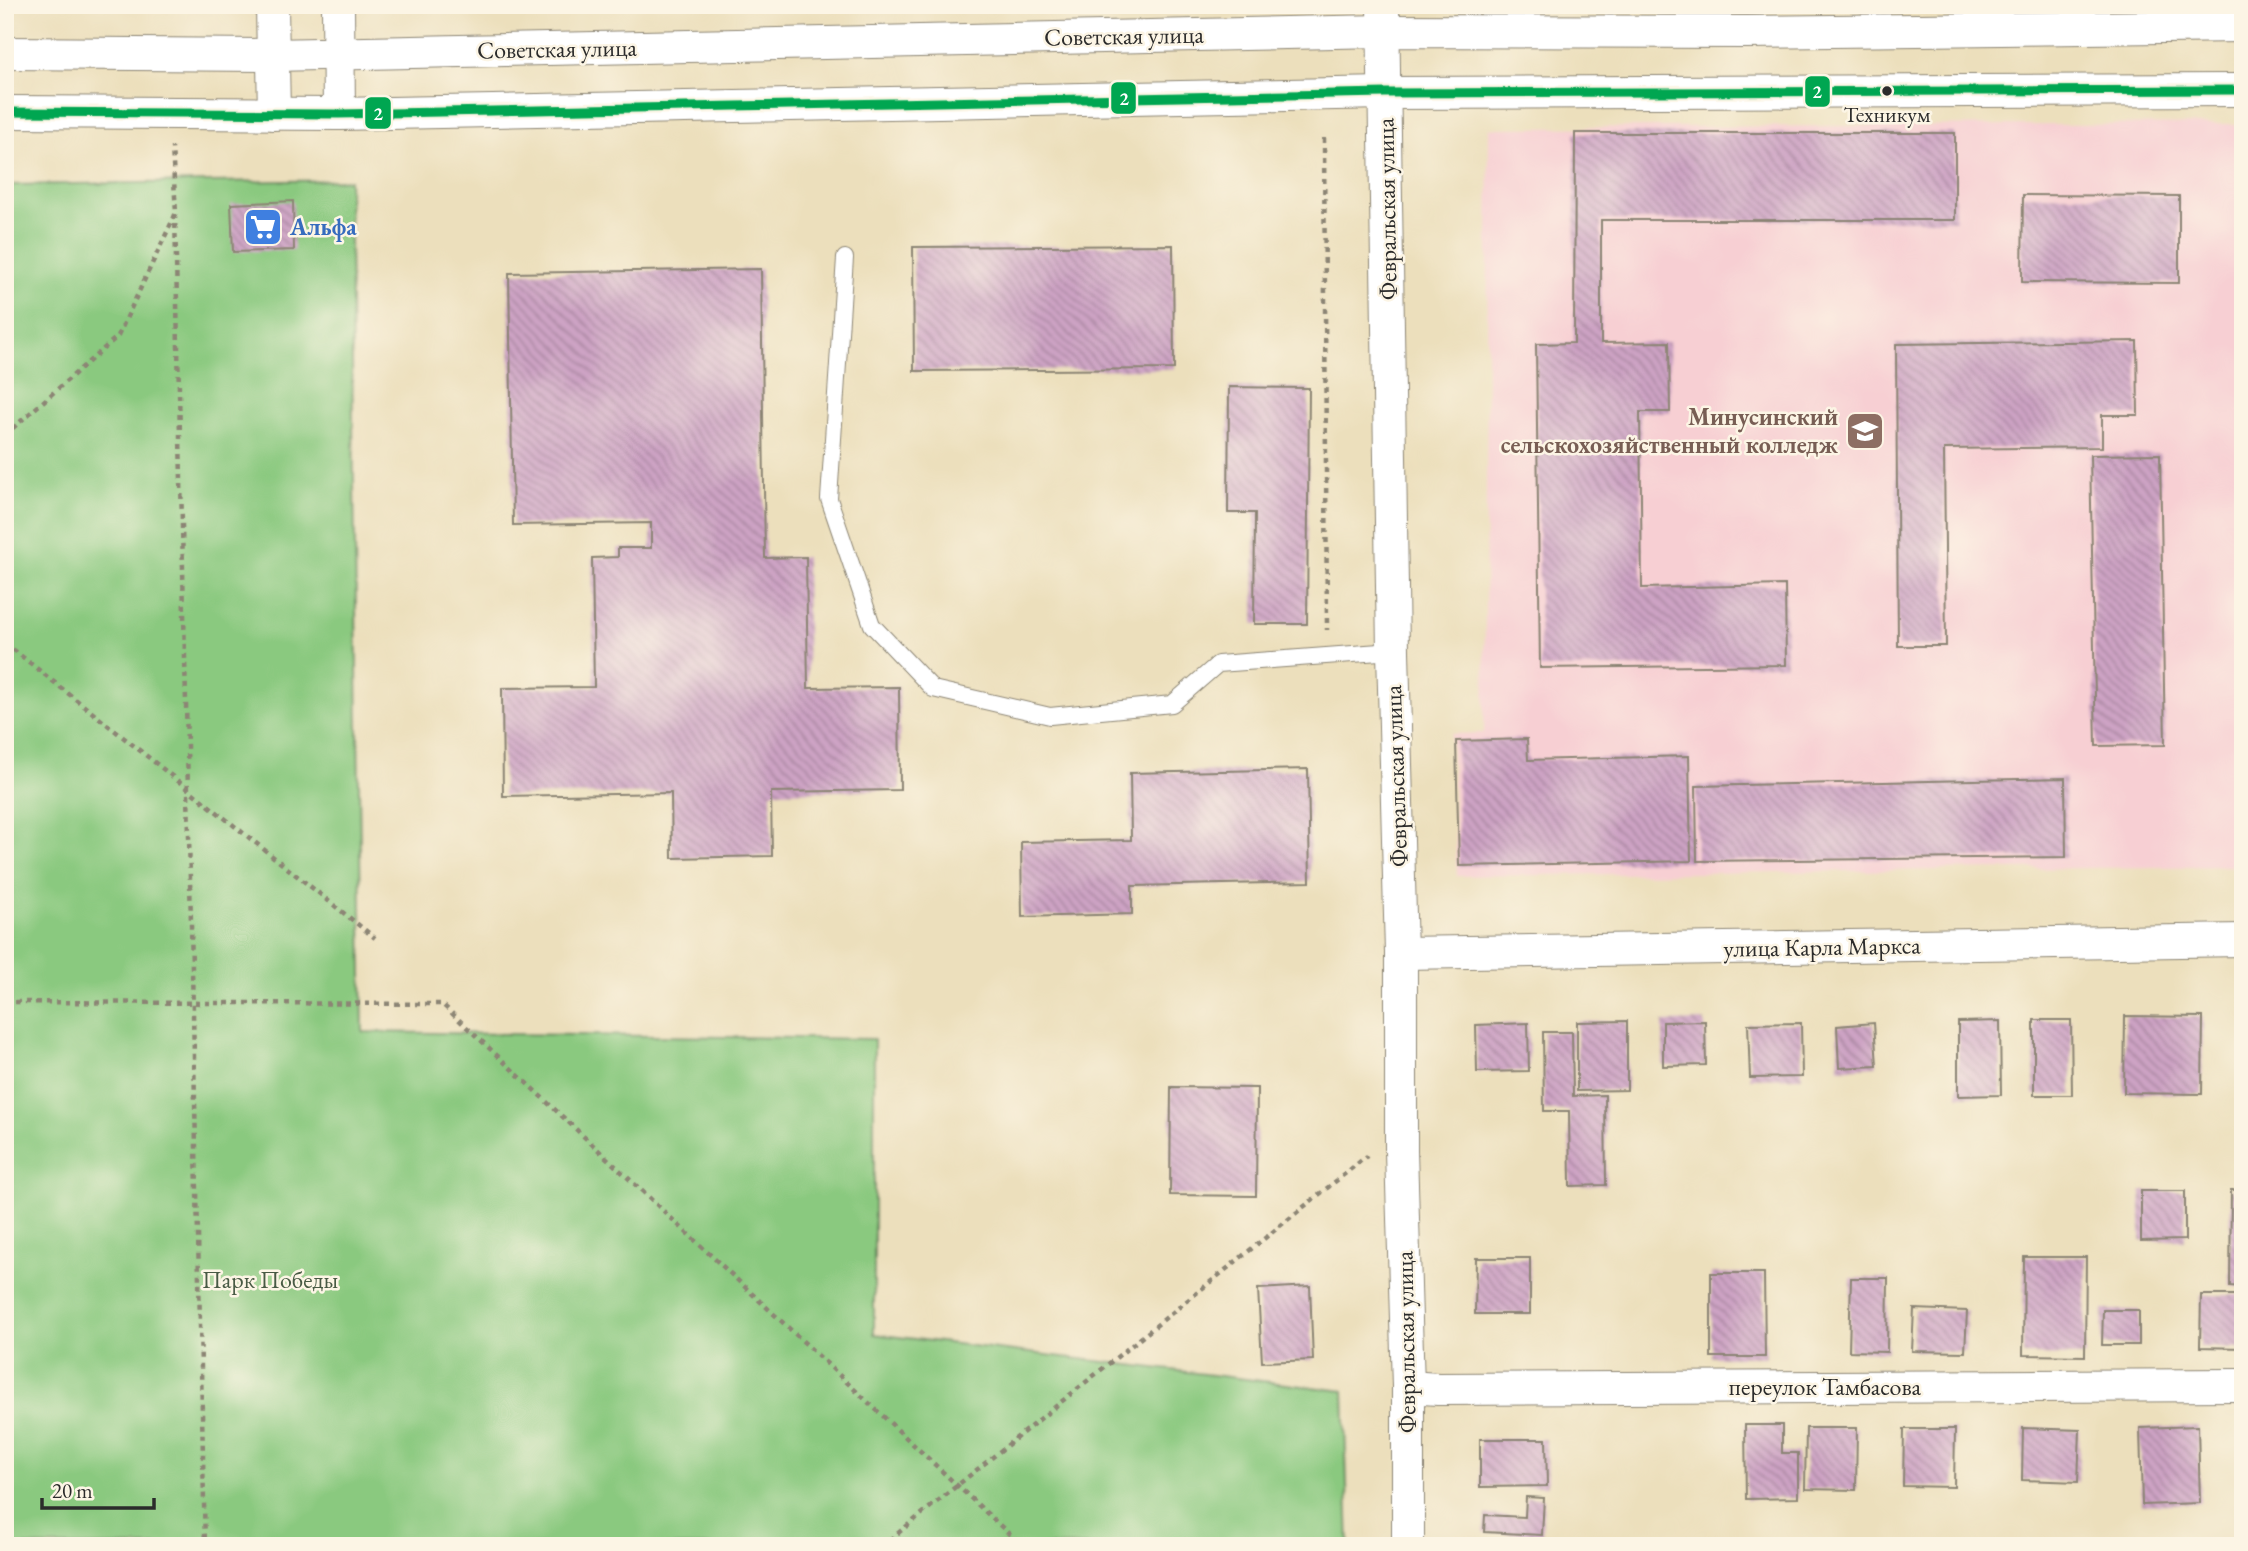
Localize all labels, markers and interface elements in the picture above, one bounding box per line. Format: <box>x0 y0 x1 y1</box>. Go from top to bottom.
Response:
street label: Советская улица <box>1044 19 1205 52</box>
street label: Советская улица <box>477 32 638 65</box>
line badge: 2 <box>1804 75 1831 108</box>
text: 2 <box>1812 79 1822 104</box>
line badge: 2 <box>1110 81 1137 115</box>
marker: Техникум <box>1880 84 1894 98</box>
text: 2 <box>1119 86 1129 111</box>
line badge: 2 <box>364 96 392 130</box>
place label: Техникум <box>1843 100 1931 129</box>
text: 2 <box>373 101 383 126</box>
street label: Февральская улица <box>1369 117 1404 300</box>
supermarket icon: Альфа <box>242 206 284 248</box>
place label: Альфа <box>289 211 357 242</box>
place label: Минусинский сельскохозяйственный колледж <box>1501 401 1839 460</box>
school or university icon: Минусинский сельскохозяйственный колледж <box>1844 410 1886 452</box>
street label: Февральская улица <box>1377 684 1414 868</box>
street label: улица Карла Маркса <box>1723 929 1921 964</box>
street label: Февральская улица <box>1388 1250 1423 1433</box>
park label: Парк Победы <box>202 1264 338 1295</box>
street label: переулок Тамбасова <box>1729 1371 1922 1402</box>
scale bar <box>42 1467 154 1511</box>
text: 20 m <box>52 1477 93 1504</box>

